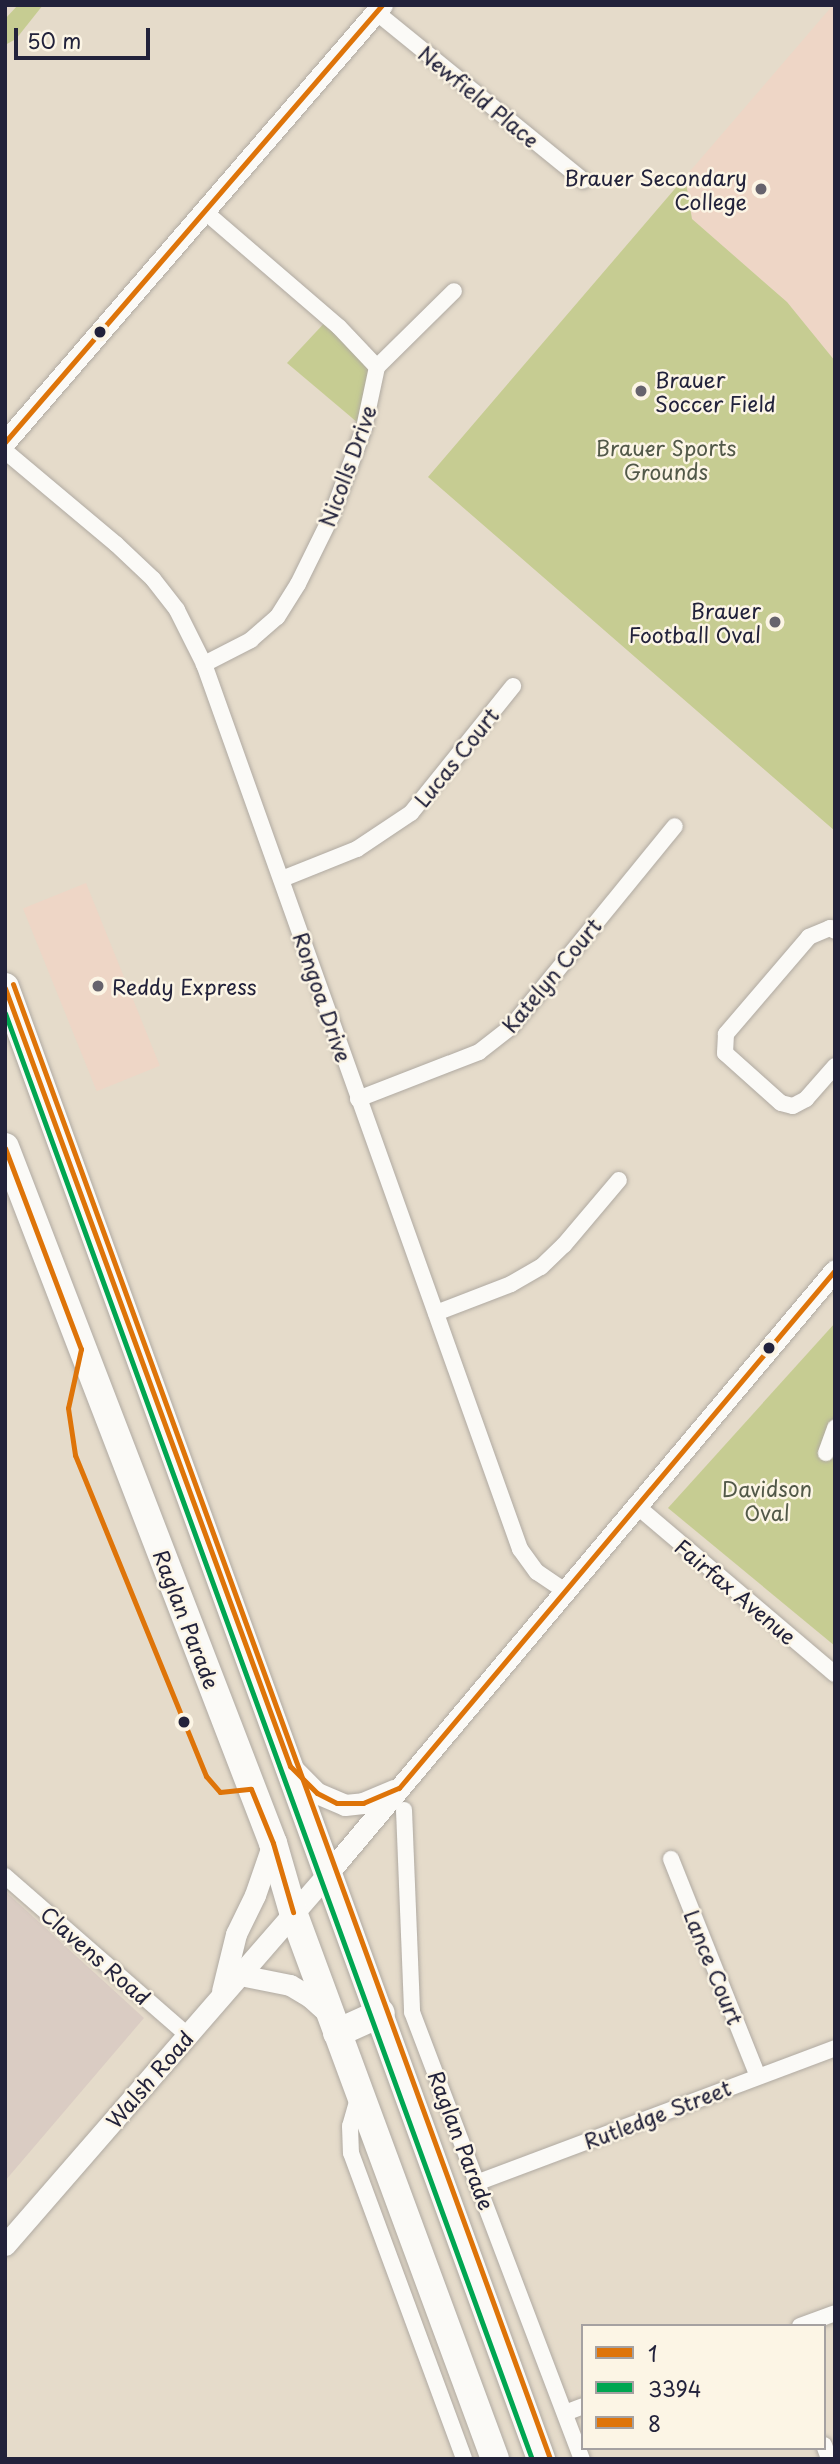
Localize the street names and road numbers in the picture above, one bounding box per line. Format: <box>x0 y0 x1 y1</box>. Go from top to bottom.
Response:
street label: Newfield Place <box>414 40 544 152</box>
street label: Nicolls Drive <box>313 402 381 530</box>
street label: Lucas Court <box>408 702 504 812</box>
street label: Katelyn Court <box>496 913 606 1037</box>
street label: Rongoa Drive <box>289 929 357 1065</box>
street label: Fairfax Avenue <box>670 1533 802 1649</box>
street label: Raglan Parade <box>149 1546 225 1692</box>
street label: Clavens Road <box>37 1901 155 2009</box>
street label: Lance Court <box>679 1906 749 2028</box>
street label: Walsh Road <box>101 2026 197 2132</box>
street label: Raglan Parade <box>424 2067 500 2213</box>
street label: Rutledge Street <box>580 2074 734 2154</box>

